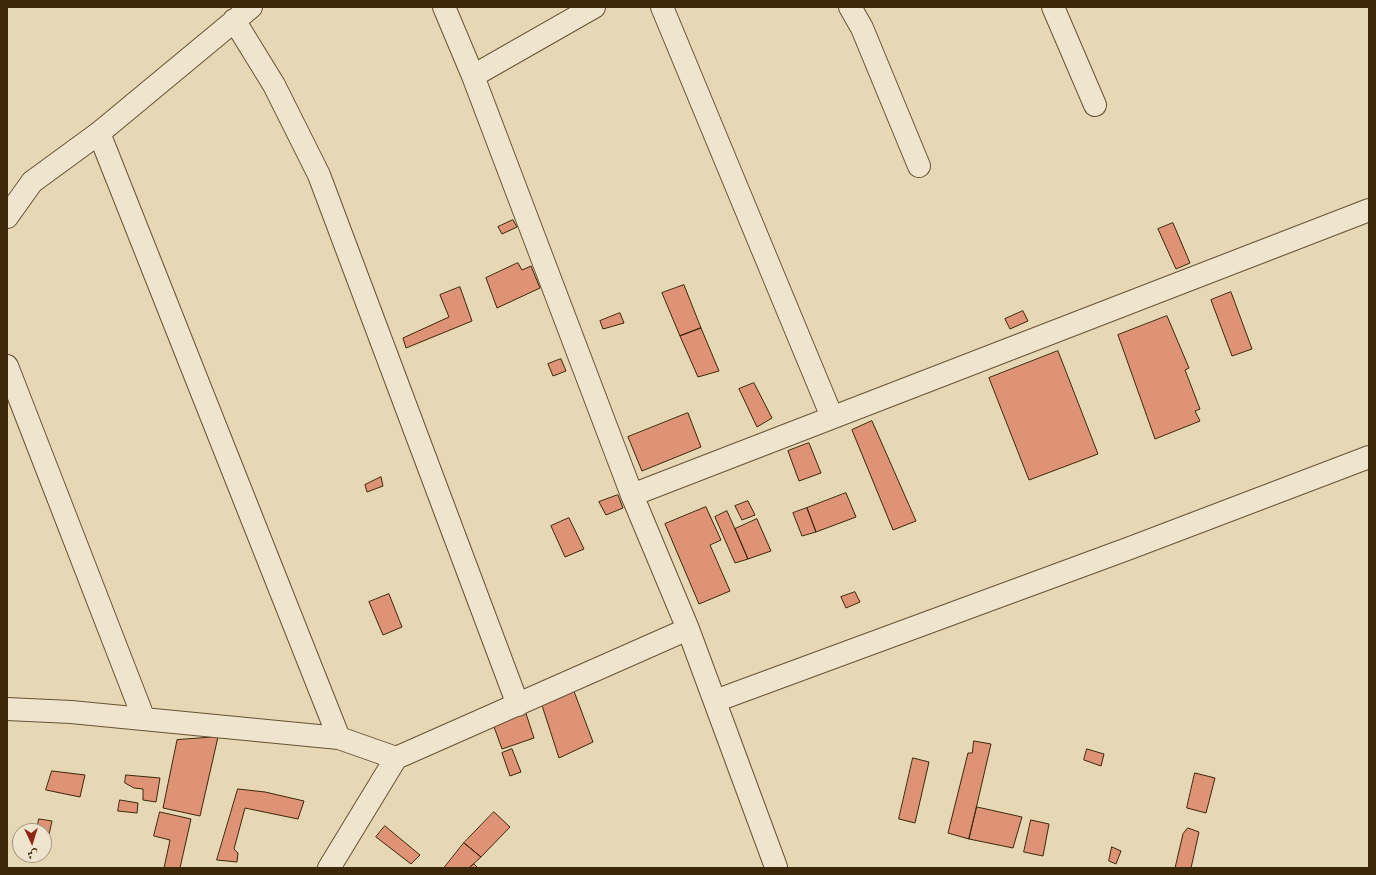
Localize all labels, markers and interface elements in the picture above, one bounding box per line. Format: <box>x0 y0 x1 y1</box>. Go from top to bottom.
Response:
north arrow <box>12 823 52 863</box>
text: ش <box>27 847 39 861</box>

